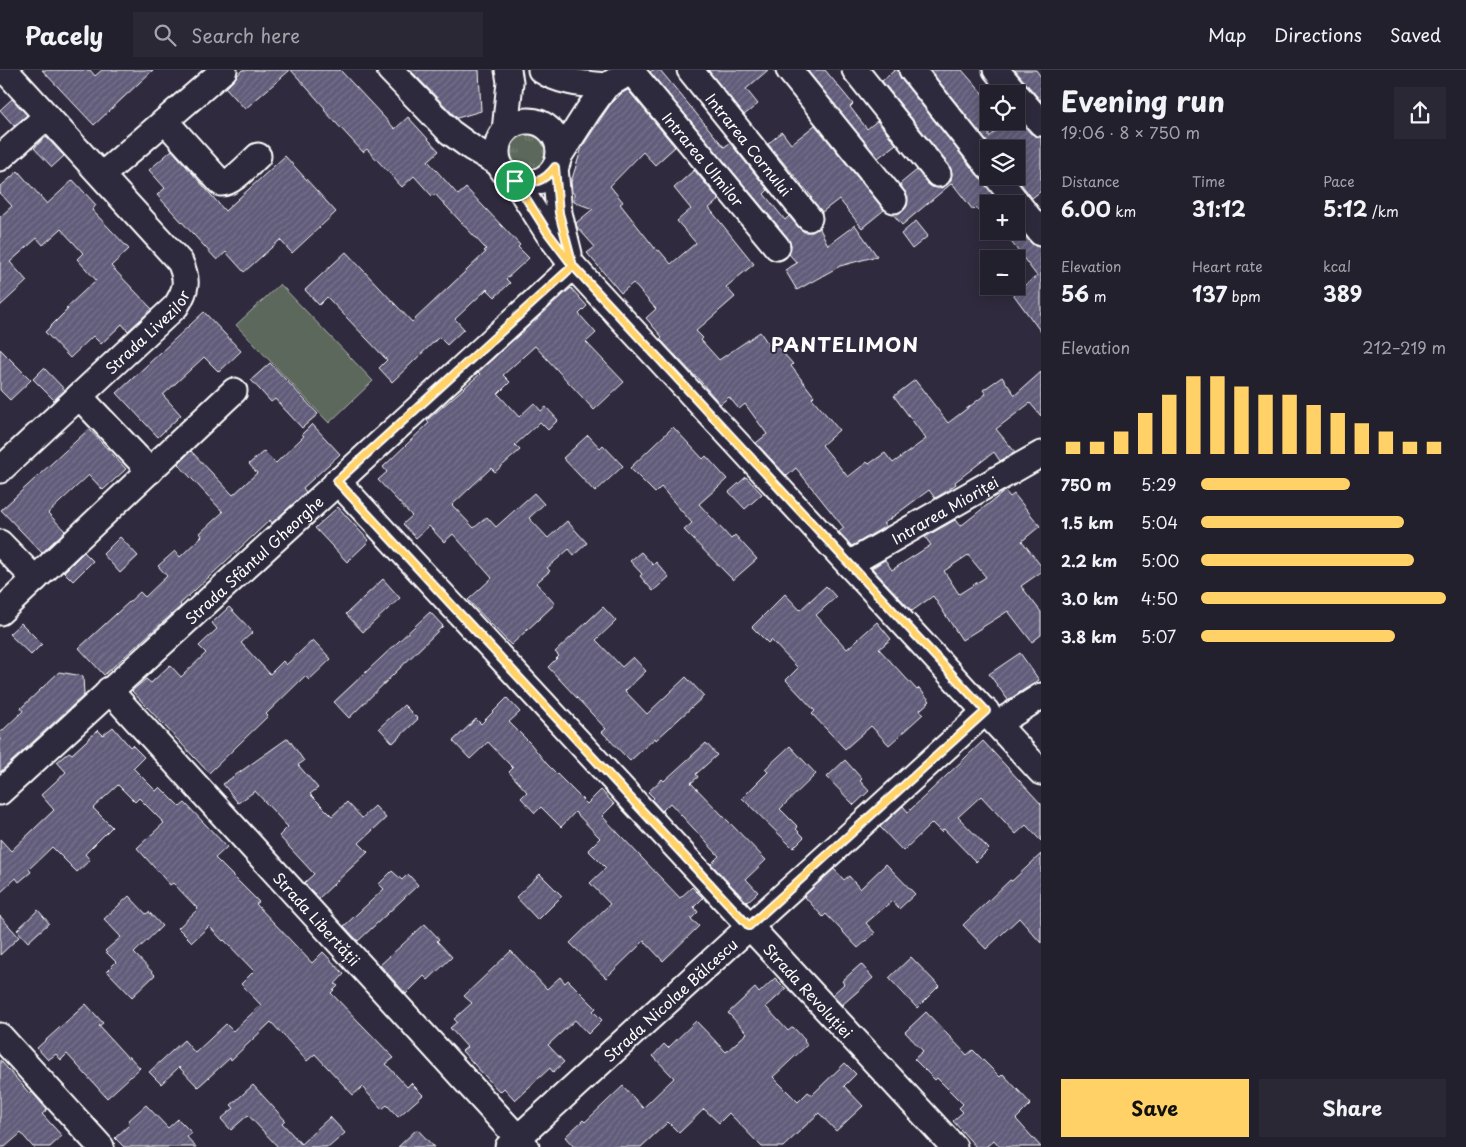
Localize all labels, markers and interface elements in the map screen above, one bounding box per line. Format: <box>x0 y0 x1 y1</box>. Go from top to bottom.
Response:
search box <box>133 12 483 57</box>
text: Pacely <box>25 17 103 53</box>
icon: search <box>151 21 179 49</box>
text: Search here <box>191 21 300 49</box>
text: Map <box>1208 21 1246 48</box>
text: Directions <box>1274 21 1362 48</box>
text: Saved <box>1390 21 1441 48</box>
text: Evening run <box>1061 79 1225 122</box>
map controls <box>980 85 1025 295</box>
button: locate <box>980 85 1025 130</box>
button: share <box>1394 87 1446 139</box>
street label: Intrarea Cornului <box>701 88 798 201</box>
street label: Intrarea Ulmilor <box>658 106 750 211</box>
text: 19:06 · 8 × 750 m <box>1061 120 1200 144</box>
button: layers <box>980 140 1025 185</box>
pin <box>494 160 536 202</box>
icon: arrive <box>501 167 529 195</box>
text: Distance <box>1061 171 1120 192</box>
text: Time <box>1192 171 1225 192</box>
text: Pace <box>1323 171 1355 192</box>
text: 6.00 <box>1061 192 1111 224</box>
text: 31:12 <box>1192 192 1246 224</box>
text: 5:12 <box>1323 192 1367 224</box>
button: + <box>980 195 1025 240</box>
text: km <box>1111 201 1136 222</box>
text: /km <box>1367 201 1399 222</box>
button: − <box>980 250 1025 295</box>
text: Elevation <box>1061 256 1121 277</box>
text: Heart rate <box>1192 256 1263 277</box>
text: kcal <box>1323 256 1351 277</box>
text: 56 <box>1061 277 1089 309</box>
text: 137 <box>1192 277 1227 309</box>
text: 389 <box>1323 277 1362 309</box>
street label: Strada Livezilor <box>99 286 195 379</box>
text: m <box>1089 286 1106 307</box>
text: bpm <box>1227 286 1261 307</box>
district label: PANTELIMON <box>771 329 919 359</box>
text: Elevation <box>1061 335 1130 359</box>
text: 212–219 m <box>1362 335 1446 359</box>
street label: Intrarea Mioriței <box>887 469 1002 549</box>
text: 750 m <box>1061 472 1111 496</box>
text: 5:29 <box>1141 472 1176 496</box>
street label: Strada Sfântul Gheorghe <box>179 490 328 629</box>
text: 1.5 km <box>1061 510 1114 534</box>
text: 5:04 <box>1141 510 1178 534</box>
text: 2.2 km <box>1061 548 1117 572</box>
text: 5:00 <box>1141 548 1179 572</box>
text: 3.0 km <box>1061 586 1118 610</box>
text: 4:50 <box>1141 586 1178 610</box>
text: 3.8 km <box>1061 624 1117 648</box>
text: 5:07 <box>1141 624 1176 648</box>
street label: Strada Libertății <box>268 866 366 970</box>
street label: Strada Nicolae Bălcescu <box>598 932 742 1067</box>
street label: Strada Revoluției <box>759 937 859 1043</box>
button: Save <box>1061 1079 1249 1137</box>
button: Share <box>1259 1079 1446 1137</box>

